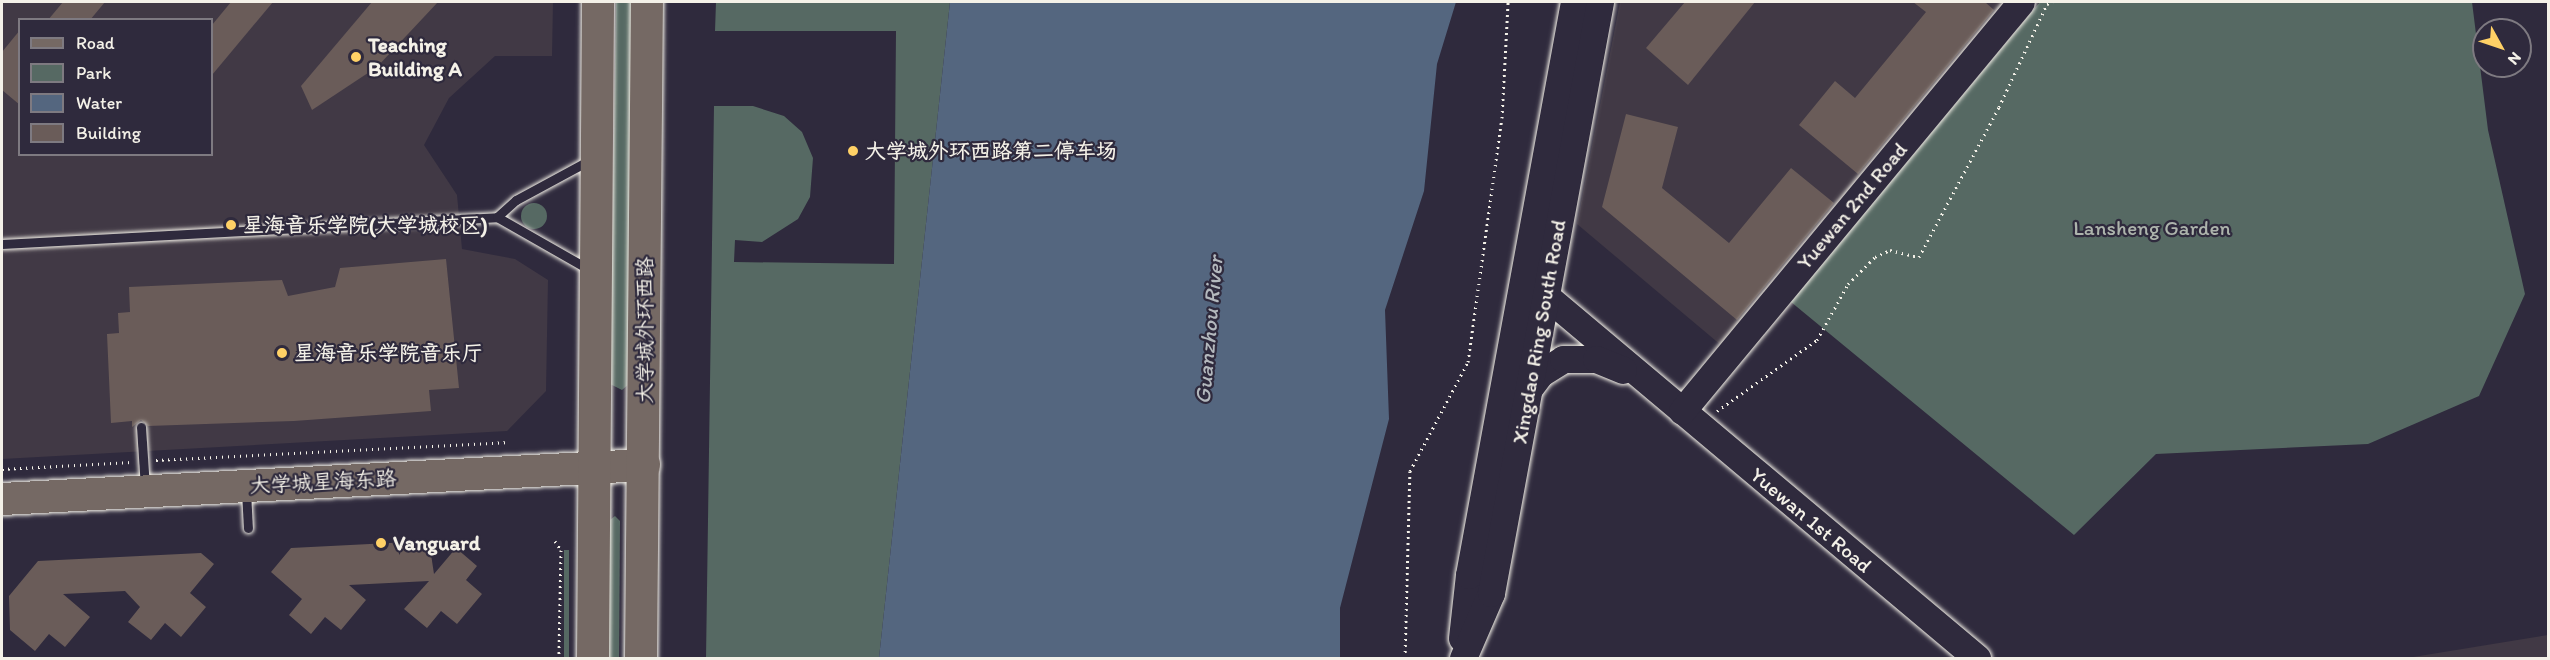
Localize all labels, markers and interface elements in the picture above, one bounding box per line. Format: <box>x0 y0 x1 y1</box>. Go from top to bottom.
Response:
legend <box>18 18 213 156</box>
north arrow <box>2472 18 2532 78</box>
text: Road <box>76 32 115 54</box>
place label: Teaching Building A <box>368 32 462 82</box>
text: N <box>2504 48 2525 69</box>
marker: Teaching Building A <box>349 50 363 64</box>
text: Park <box>76 62 111 84</box>
text: Water <box>76 92 122 114</box>
text: Building <box>76 122 141 144</box>
street label: Yuewan 2nd Road <box>1792 137 1912 275</box>
place label: 大学城外环西路第二停车场 <box>865 138 1117 164</box>
marker: 大学城外环西路第二停车场 <box>846 144 860 158</box>
place label: 星海音乐学院(大学城校区) <box>243 212 488 238</box>
park label: Lansheng Garden <box>2073 215 2231 241</box>
marker: 星海音乐学院(大学城校区) <box>224 218 238 232</box>
street label: Xingdao Ring South Road <box>1507 218 1571 446</box>
water label: Guanzhou River <box>1189 255 1229 405</box>
street label: 大学城外环西路 <box>632 257 658 403</box>
place label: 星海音乐学院音乐厅 <box>294 340 483 366</box>
marker: 星海音乐学院音乐厅 <box>275 346 289 360</box>
street label: Yuewan 1st Road <box>1745 462 1877 578</box>
street label: 大学城星海东路 <box>249 466 397 498</box>
place label: Vanguard <box>393 530 480 556</box>
marker: Vanguard <box>374 536 388 550</box>

